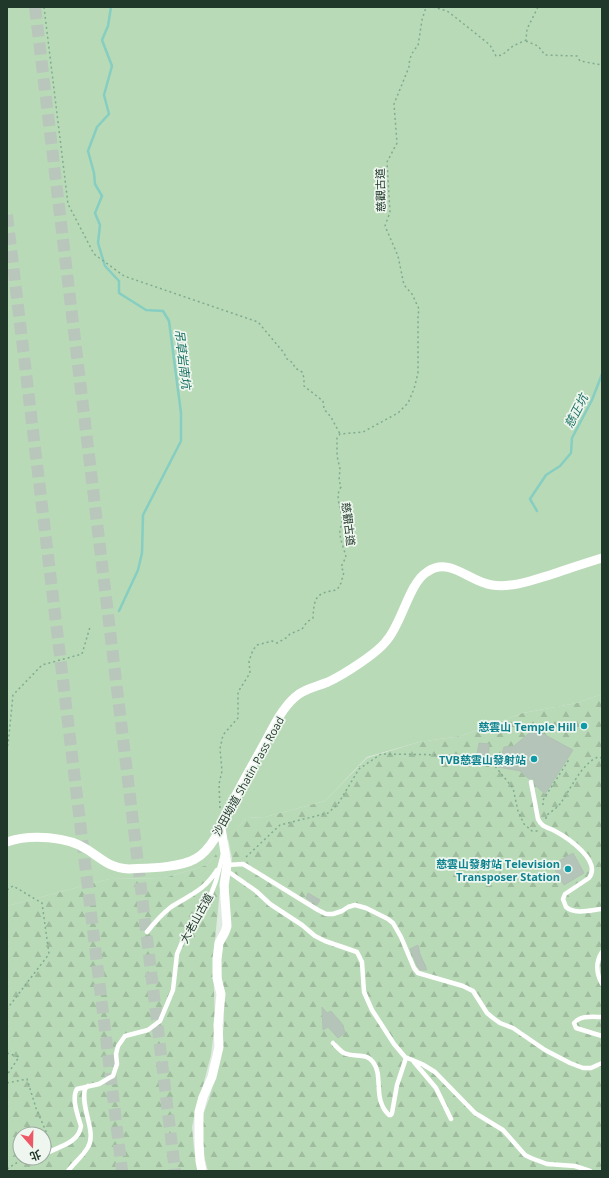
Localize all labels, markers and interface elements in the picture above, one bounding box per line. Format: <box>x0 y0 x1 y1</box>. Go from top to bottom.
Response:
street label: 慈觀古道 <box>372 168 388 212</box>
water label: 吊草岩南坑 <box>171 328 195 392</box>
water label: 慈正坑 <box>560 389 593 431</box>
street label: 慈觀古道 <box>339 501 359 547</box>
street label: 沙田坳道 Shatin Pass Road <box>209 714 287 838</box>
place label: 慈雲山 Temple Hill <box>478 719 576 734</box>
marker: 慈雲山 Temple Hill <box>579 721 589 731</box>
place label: TVB慈雲山發射站 <box>439 752 526 767</box>
marker: TVB慈雲山發射站 <box>529 754 539 764</box>
place label: 慈雲山發射站 Television Transposer Station <box>436 856 560 884</box>
marker: 慈雲山發射站 Television Transposer Station <box>563 864 573 874</box>
street label: 大老山古道 <box>176 890 216 946</box>
north arrow <box>12 1126 52 1166</box>
text: 北 <box>28 1147 43 1165</box>

